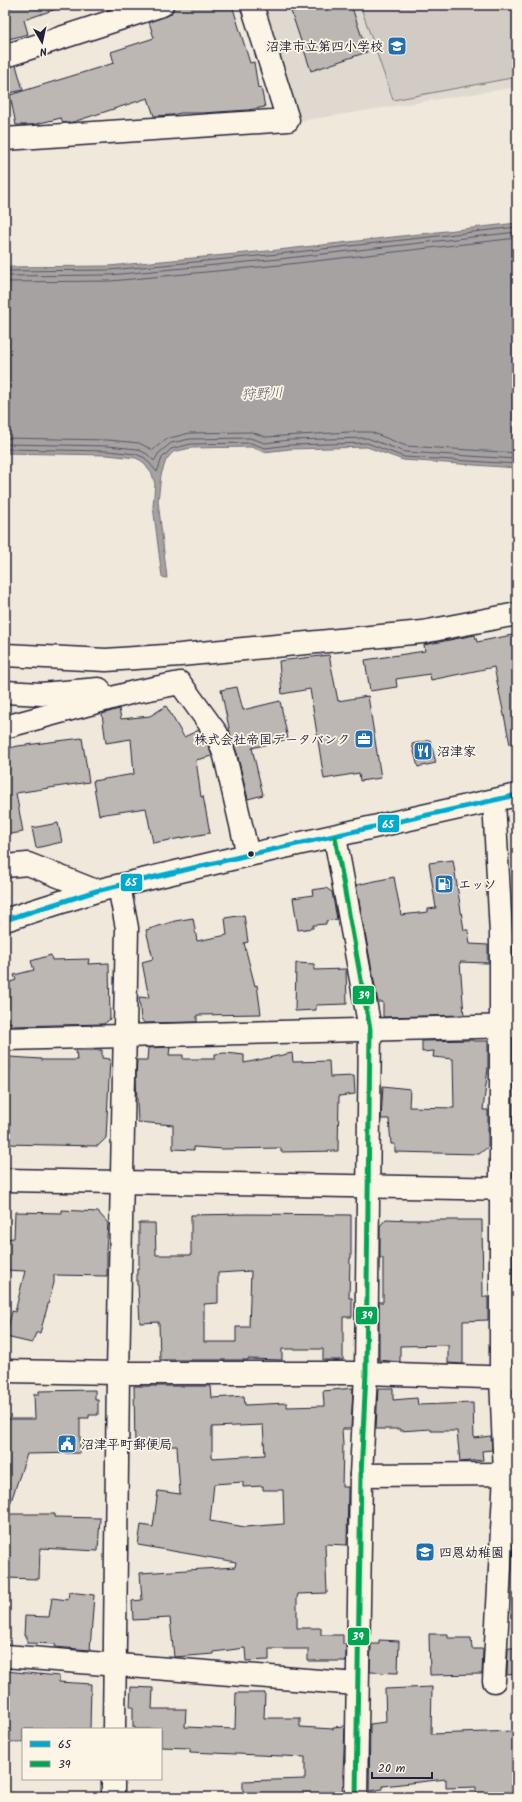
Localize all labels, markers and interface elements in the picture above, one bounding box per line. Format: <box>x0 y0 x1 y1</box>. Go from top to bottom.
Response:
north arrow <box>22 22 62 62</box>
school or university icon: 沼津市立第四小学校 <box>386 35 408 57</box>
place label: 沼津市立第四小学校 <box>266 37 383 58</box>
text: N <box>39 41 48 60</box>
water label: 狩野川 <box>241 382 283 406</box>
office icon: 株式会社帝国データバンク <box>353 728 375 750</box>
place label: 株式会社帝国データバンク <box>194 730 350 751</box>
restaurant icon: 沼津家 <box>412 740 434 762</box>
place label: 沼津家 <box>437 742 476 763</box>
line badge: 65 <box>377 814 400 833</box>
text: 65 <box>382 816 395 834</box>
unlabelled marker <box>246 849 256 859</box>
line badge: 65 <box>120 873 143 892</box>
fuel station icon: エッソ <box>433 873 455 895</box>
text: 65 <box>125 874 138 892</box>
place label: エッソ <box>458 875 497 896</box>
line badge: 39 <box>352 985 375 1005</box>
text: 39 <box>357 987 370 1005</box>
line badge: 39 <box>355 1306 378 1325</box>
text: 39 <box>360 1307 373 1325</box>
public building icon: 沼津平町郵便局 <box>56 1433 78 1455</box>
place label: 沼津平町郵便局 <box>81 1435 172 1456</box>
school or university icon: 四恩幼稚園 <box>414 1541 436 1563</box>
place label: 四恩幼稚園 <box>439 1543 504 1564</box>
line badge: 39 <box>347 1627 370 1646</box>
text: 39 <box>351 1628 364 1646</box>
legend <box>22 1728 162 1780</box>
text: 65 <box>58 1735 73 1754</box>
scale bar <box>372 1754 432 1780</box>
text: 39 <box>58 1755 71 1774</box>
text: 20 m <box>378 1759 406 1778</box>

